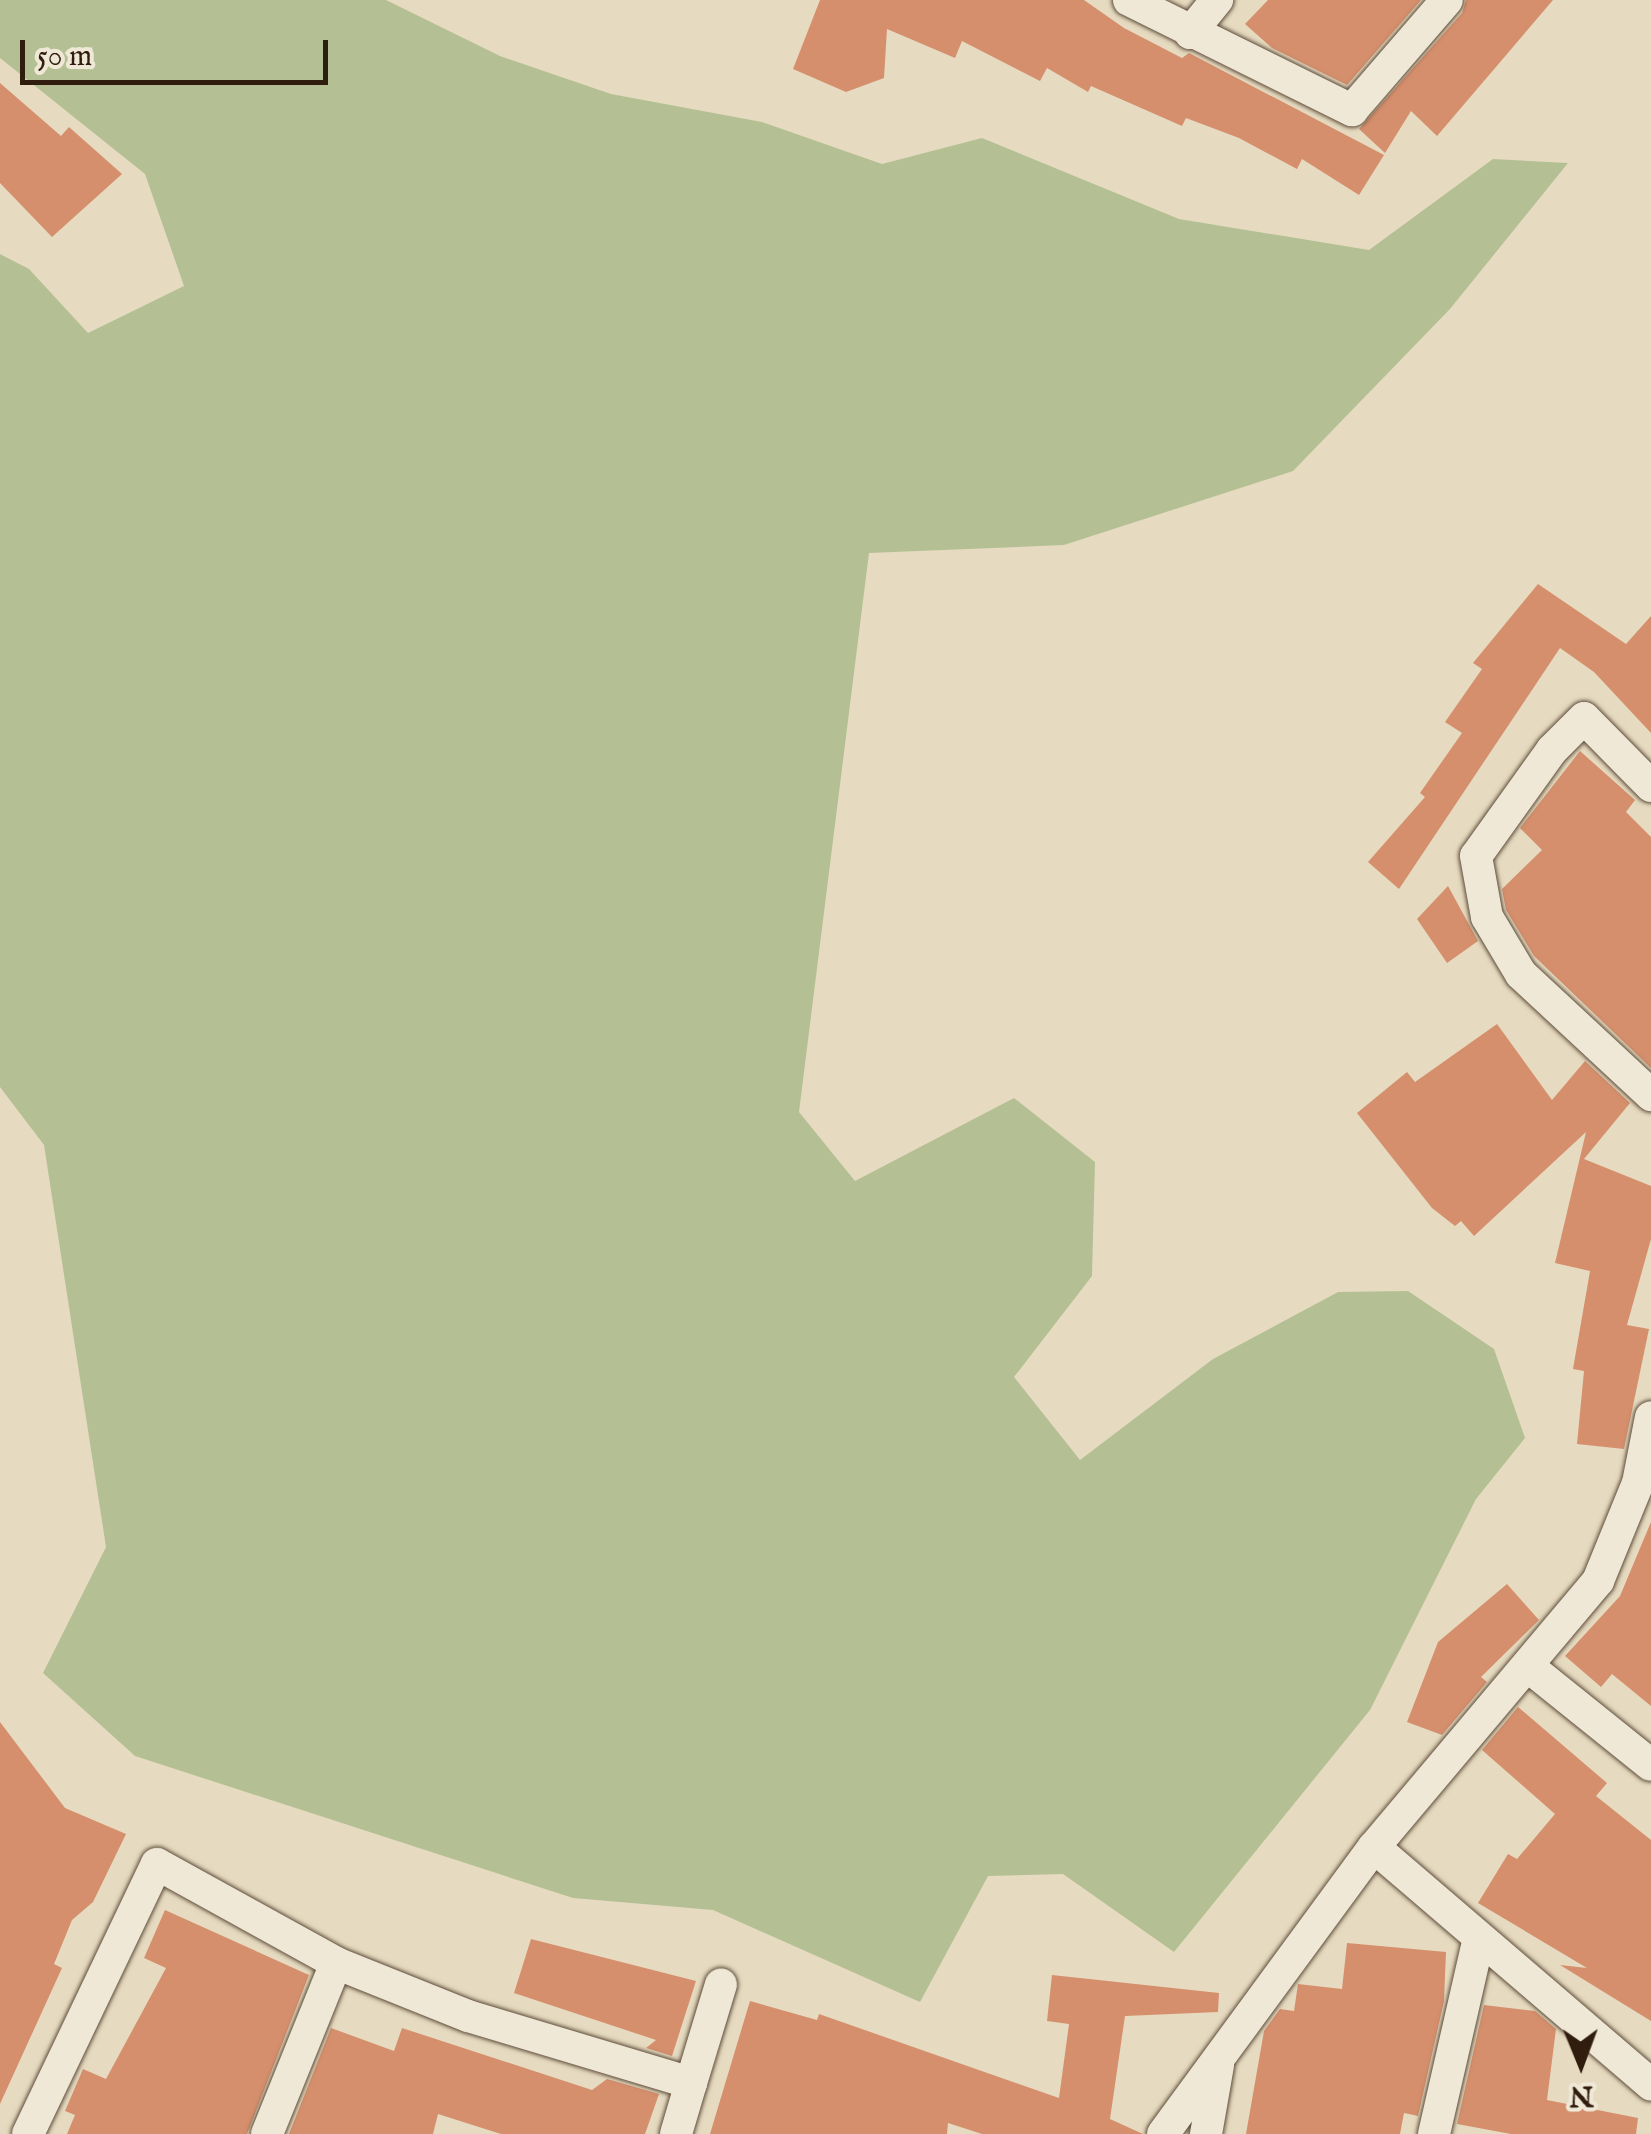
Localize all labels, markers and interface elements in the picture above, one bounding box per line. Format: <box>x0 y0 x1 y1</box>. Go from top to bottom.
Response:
scale bar <box>25 20 332 82</box>
text: 50 m <box>37 38 92 76</box>
north arrow <box>1531 2014 1631 2114</box>
text: N <box>1569 2077 1594 2112</box>

